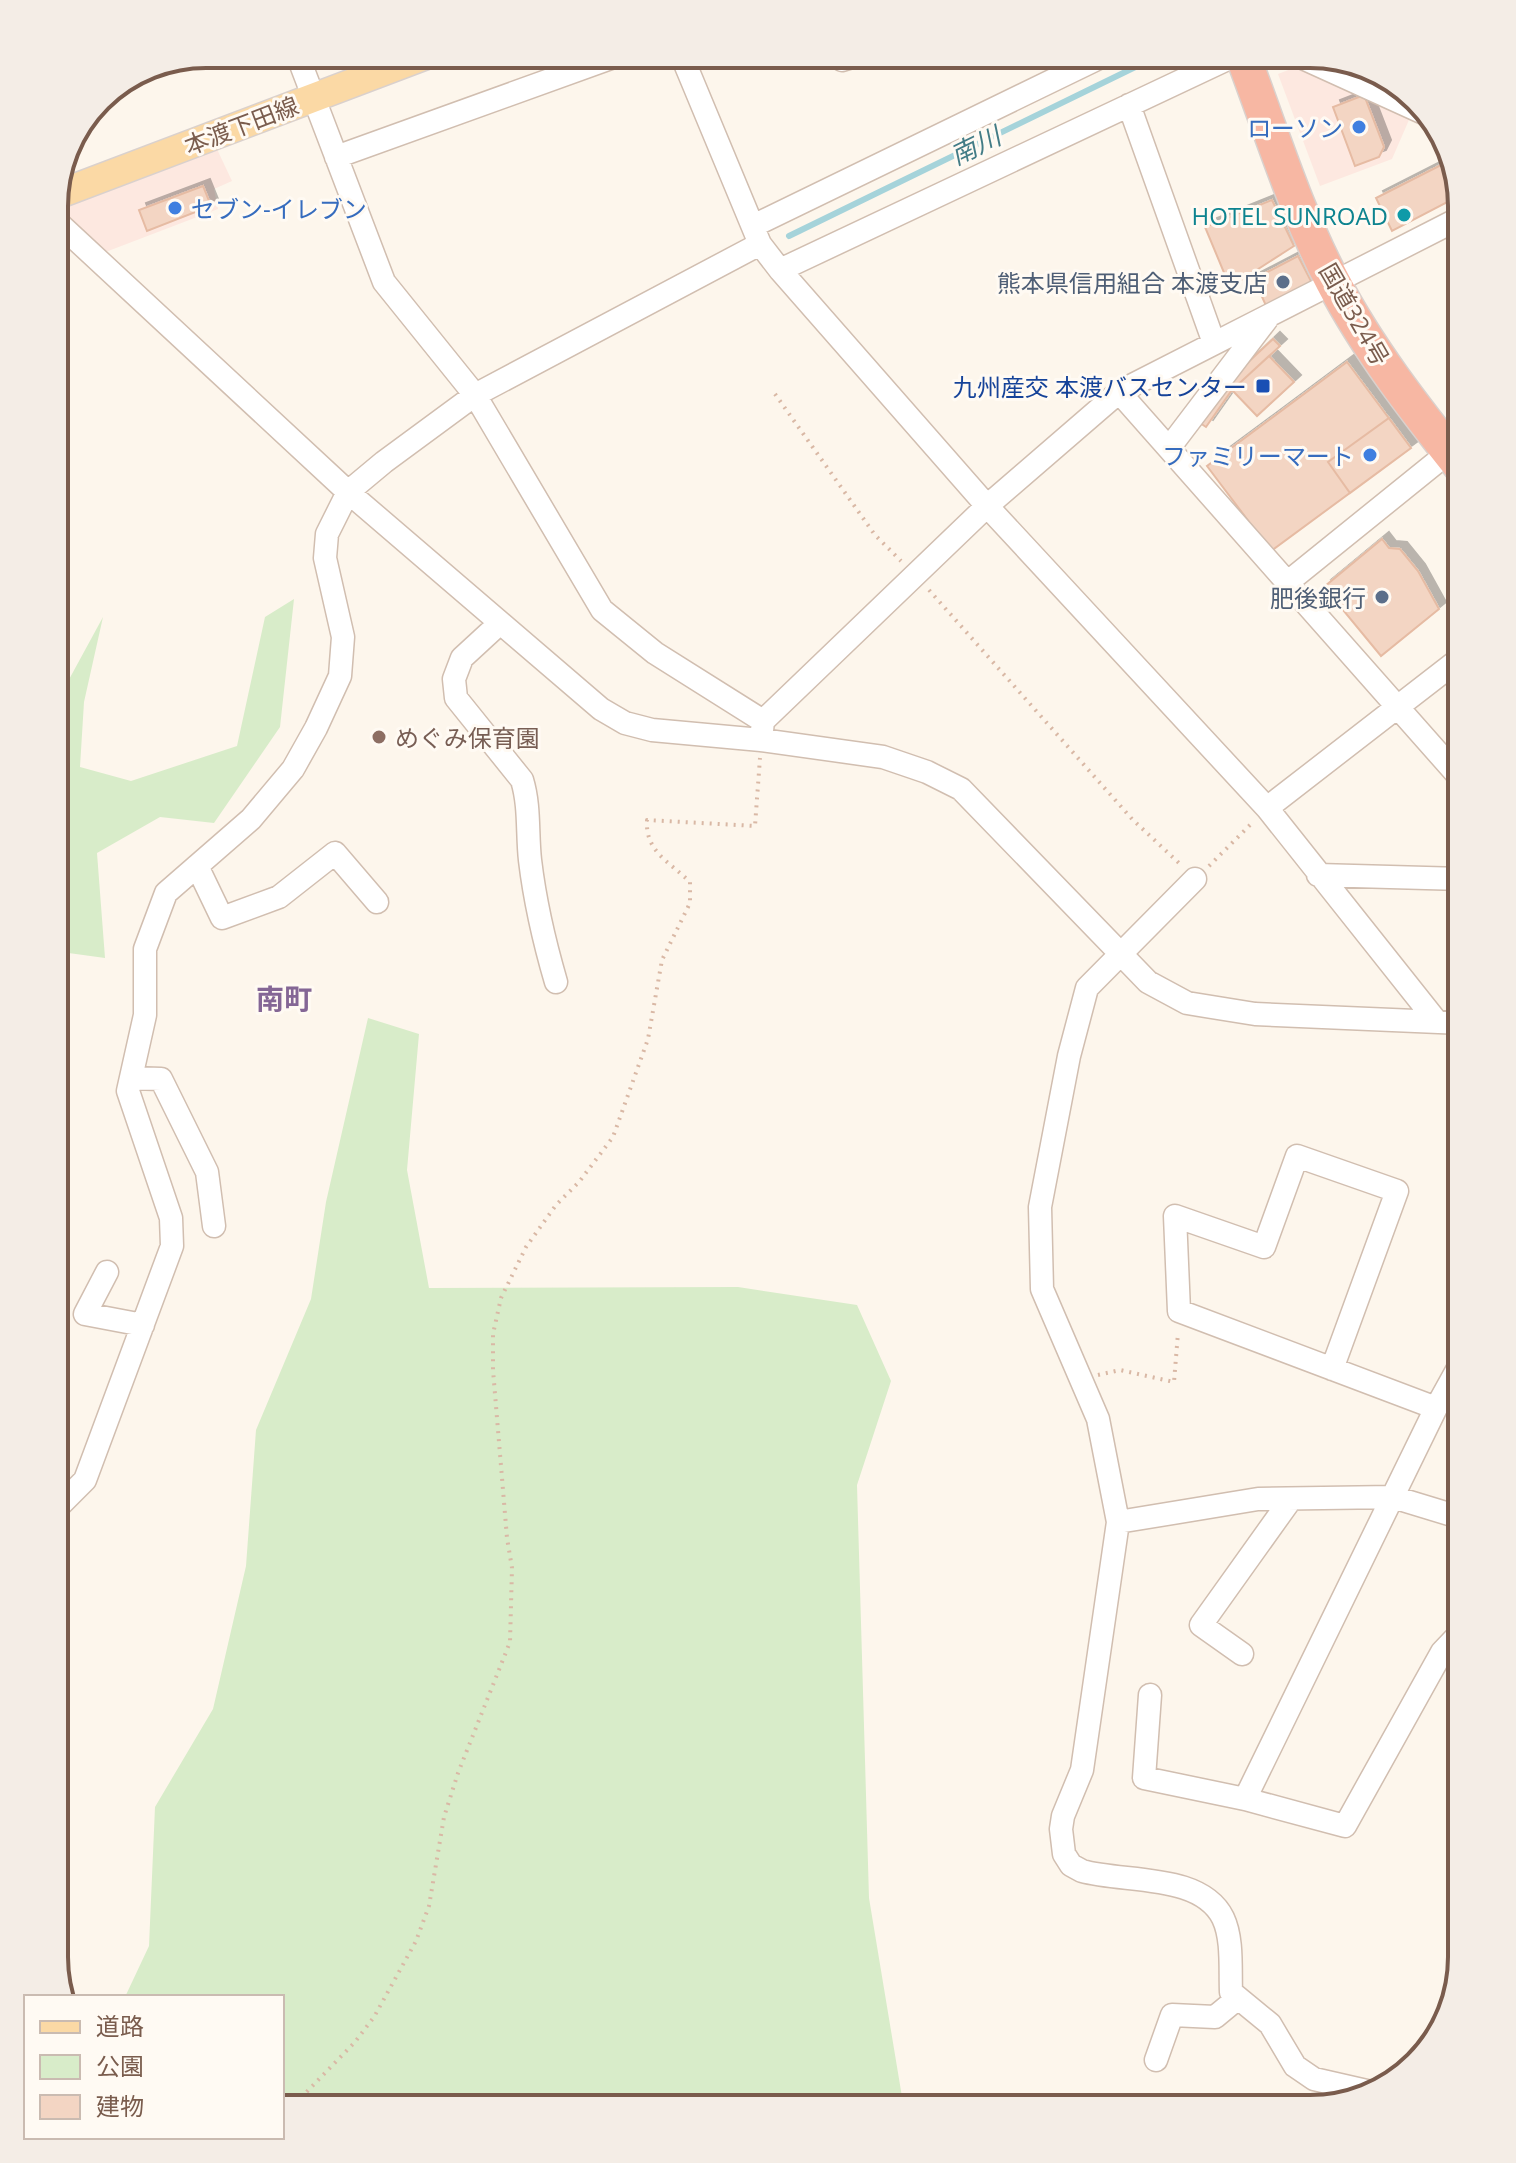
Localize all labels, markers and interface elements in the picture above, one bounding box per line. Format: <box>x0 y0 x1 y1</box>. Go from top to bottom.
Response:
street label: 本渡下田線 <box>179 88 303 162</box>
place label: ローソン <box>1247 111 1343 144</box>
water label: 南川 <box>944 116 1009 173</box>
marker: ローソン <box>1350 118 1368 136</box>
place label: セブン-イレブン <box>191 192 367 225</box>
marker: セブン-イレブン <box>166 199 184 217</box>
place label: HOTEL SUNROAD <box>1192 199 1388 232</box>
marker: HOTEL SUNROAD <box>1395 206 1413 224</box>
street label: 国道324号 <box>1312 257 1398 371</box>
place label: 熊本県信用組合 本渡支店 <box>997 266 1267 299</box>
marker: 熊本県信用組合 本渡支店 <box>1274 273 1292 291</box>
place label: 九州産交 本渡バスセンター <box>953 370 1247 403</box>
marker: 九州産交 本渡バスセンター <box>1254 377 1272 395</box>
place label: ファミリーマート <box>1162 439 1354 472</box>
marker: ファミリーマート <box>1361 446 1379 464</box>
place label: 肥後銀行 <box>1270 581 1366 614</box>
marker: 肥後銀行 <box>1373 588 1391 606</box>
place label: めぐみ保育園 <box>395 721 540 754</box>
marker: めぐみ保育園 <box>370 728 388 746</box>
district label: 南町 <box>256 979 312 1017</box>
legend <box>24 1995 284 2139</box>
text: 道路 <box>96 2009 144 2042</box>
text: 公園 <box>96 2049 144 2082</box>
text: 建物 <box>96 2089 144 2122</box>

